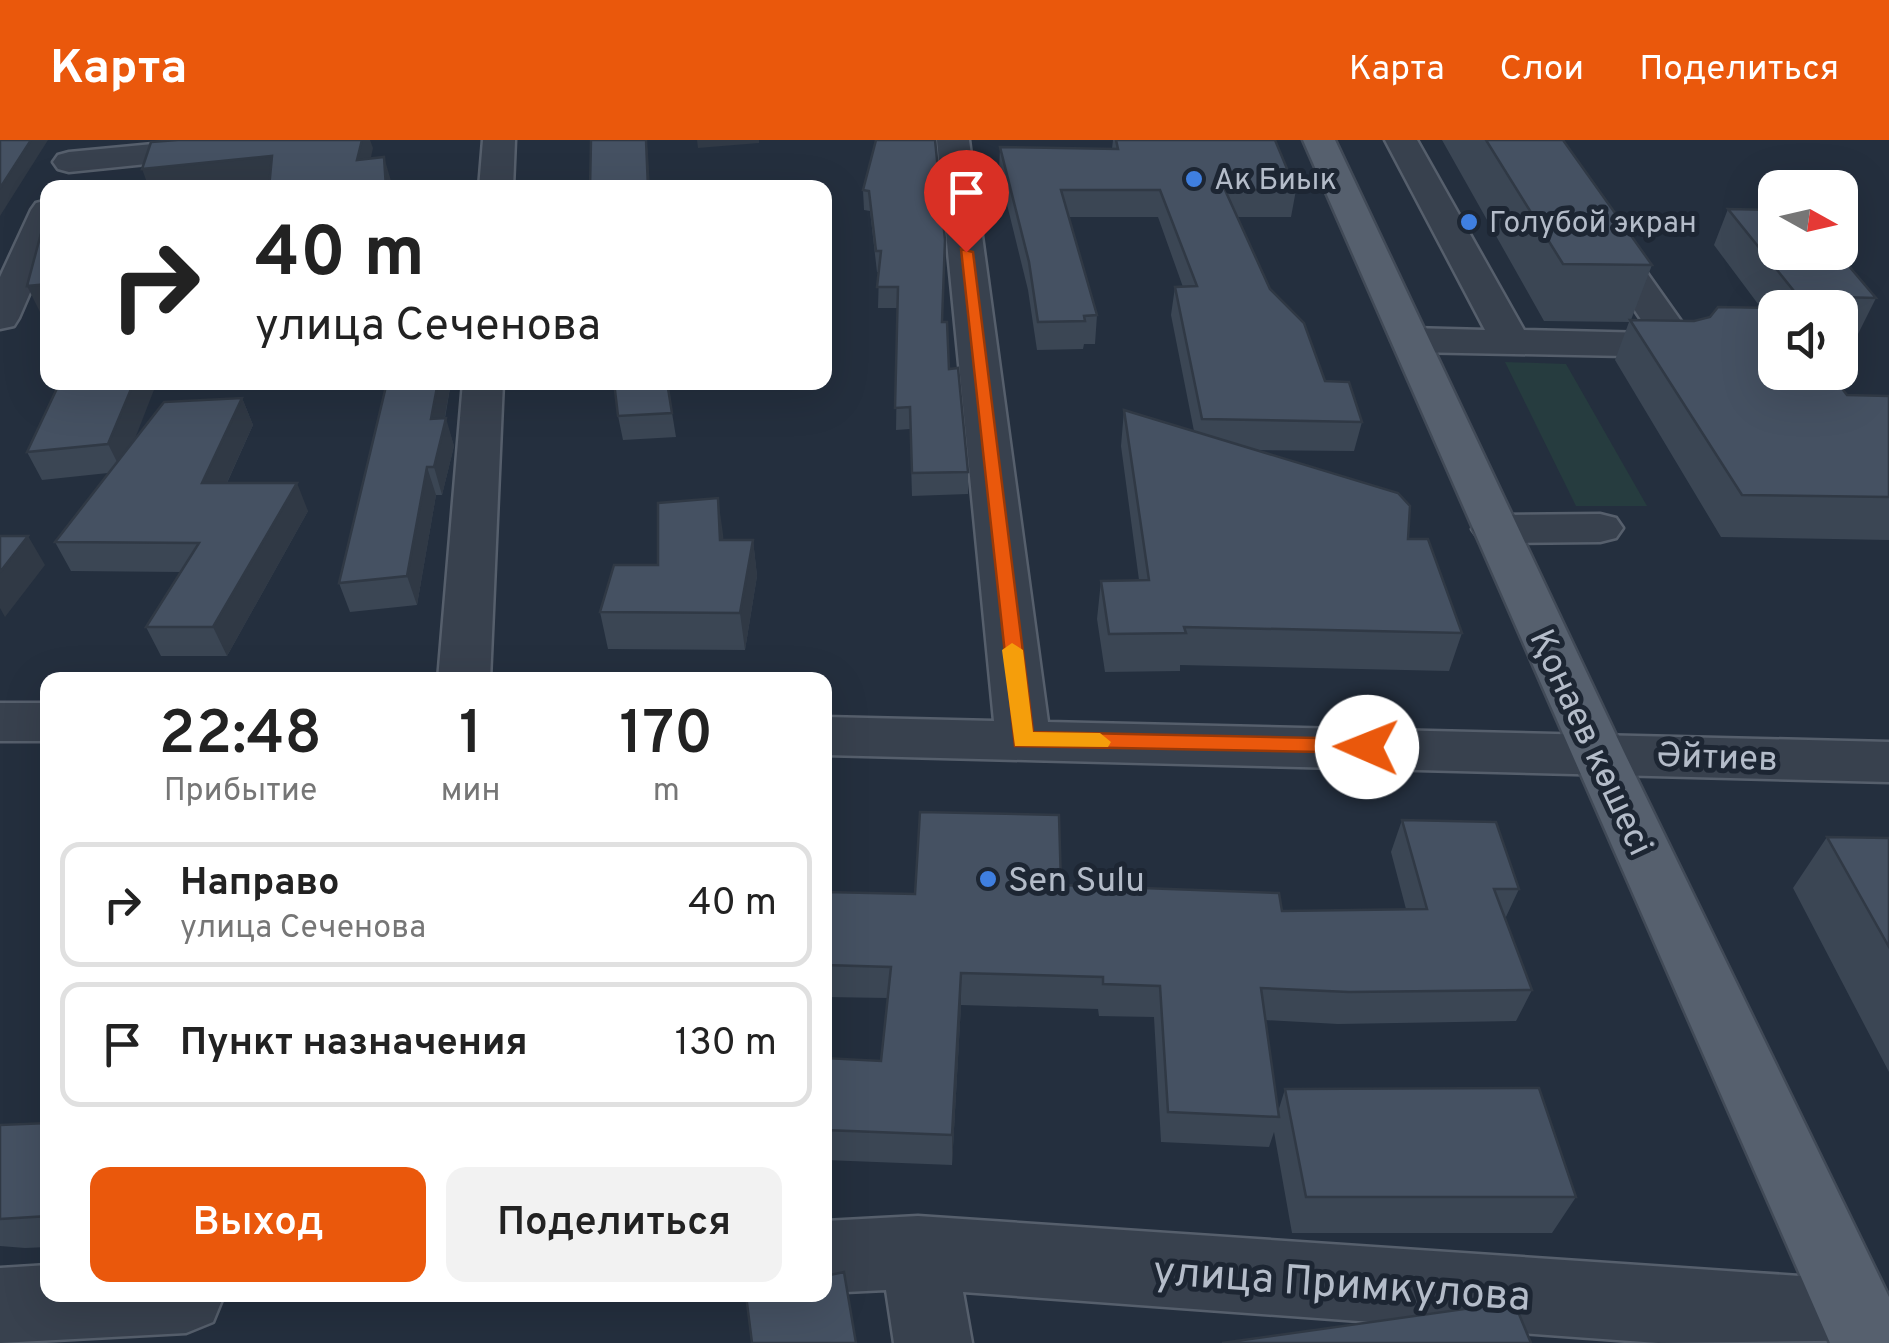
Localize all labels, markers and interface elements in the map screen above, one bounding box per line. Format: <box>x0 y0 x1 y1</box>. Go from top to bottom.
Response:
text: Карта <box>50 40 187 100</box>
text: Карта <box>1349 48 1445 92</box>
text: Слои <box>1500 48 1584 92</box>
text: Поделиться <box>1639 48 1839 92</box>
pin <box>924 150 1009 253</box>
place label: Ак Биык <box>1214 163 1337 200</box>
icon: arrive <box>939 165 994 220</box>
marker: Ак Биык <box>1183 168 1205 190</box>
north arrow <box>1758 170 1858 270</box>
map controls <box>1758 170 1858 390</box>
place label: Голубой экран <box>1489 206 1697 243</box>
marker: Голубой экран <box>1458 211 1480 233</box>
text: 40 m <box>255 212 425 301</box>
icon: right <box>90 220 220 350</box>
button: sound <box>1758 290 1858 390</box>
text: улица Сеченова <box>255 299 601 356</box>
street label: Қонаев көшесі <box>1518 623 1661 863</box>
position arrow <box>1315 695 1419 799</box>
text: 22:48 <box>159 699 322 775</box>
text: 1 <box>459 699 482 775</box>
text: 170 <box>619 699 713 775</box>
street label: Әйтиев <box>1655 735 1778 783</box>
text: Прибытие <box>164 772 317 812</box>
text: мин <box>441 772 501 812</box>
text: m <box>653 772 680 812</box>
text: Направо <box>180 860 340 909</box>
place label: Sen Sulu <box>1008 860 1145 904</box>
marker: Sen Sulu <box>977 868 999 890</box>
icon: right <box>95 877 150 932</box>
text: 40 m <box>688 880 777 929</box>
text: улица Сеченова <box>180 909 426 949</box>
icon: arrive <box>95 1017 150 1072</box>
text: Пункт назначения <box>180 1020 528 1069</box>
text: 130 m <box>675 1020 777 1069</box>
button: Выход <box>90 1167 426 1282</box>
button: Поделиться <box>446 1167 782 1282</box>
street label: улица Примкулова <box>1151 1247 1532 1326</box>

